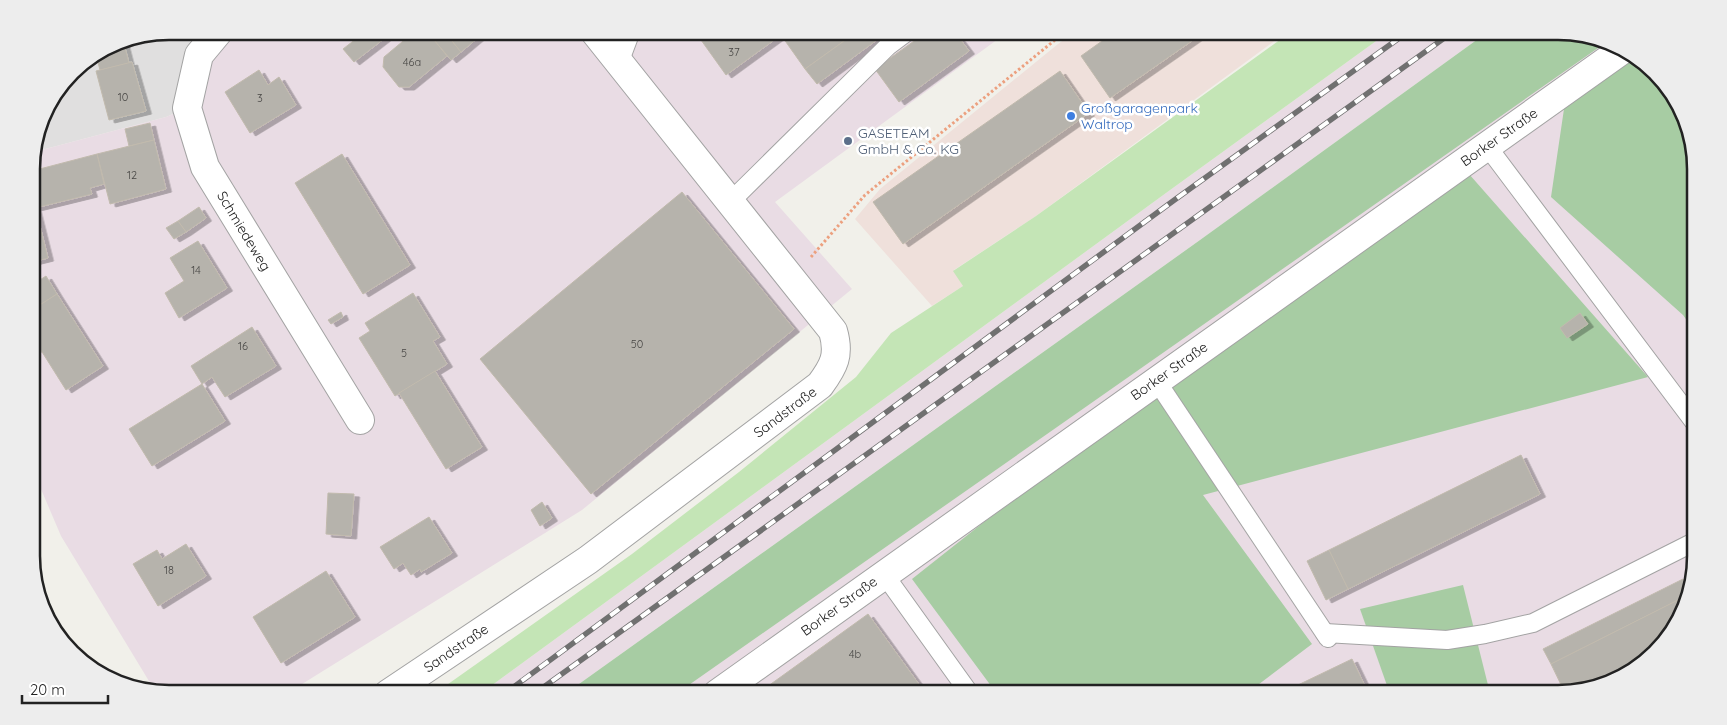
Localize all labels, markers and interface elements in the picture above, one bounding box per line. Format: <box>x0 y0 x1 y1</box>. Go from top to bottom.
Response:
house number: 37 <box>728 45 740 59</box>
house number: 46a <box>403 55 421 69</box>
house number: 10 <box>118 90 128 104</box>
house number: 3 <box>257 91 263 105</box>
place label: Großgaragenpark Waltrop <box>1081 99 1198 133</box>
street label: Borker Straße <box>1457 104 1541 170</box>
marker: Großgaragenpark Waltrop <box>1065 110 1077 122</box>
place label: GASETEAM GmbH & Co. KG <box>858 124 959 158</box>
marker: GASETEAM GmbH & Co. KG <box>842 135 854 147</box>
house number: 12 <box>127 168 137 182</box>
street label: Schmiedeweg <box>213 188 275 274</box>
house number: 14 <box>191 263 201 277</box>
house number: 50 <box>631 337 643 351</box>
street label: Borker Straße <box>1127 338 1211 404</box>
house number: 16 <box>238 339 248 353</box>
house number: 5 <box>401 346 407 360</box>
street label: Sandstraße <box>750 382 820 442</box>
house number: 18 <box>164 563 174 577</box>
street label: Borker Straße <box>797 572 881 640</box>
street label: Sandstraße <box>420 620 492 676</box>
house number: 4b <box>849 647 862 661</box>
scale bar <box>22 672 109 704</box>
text: 20 m <box>30 680 65 699</box>

